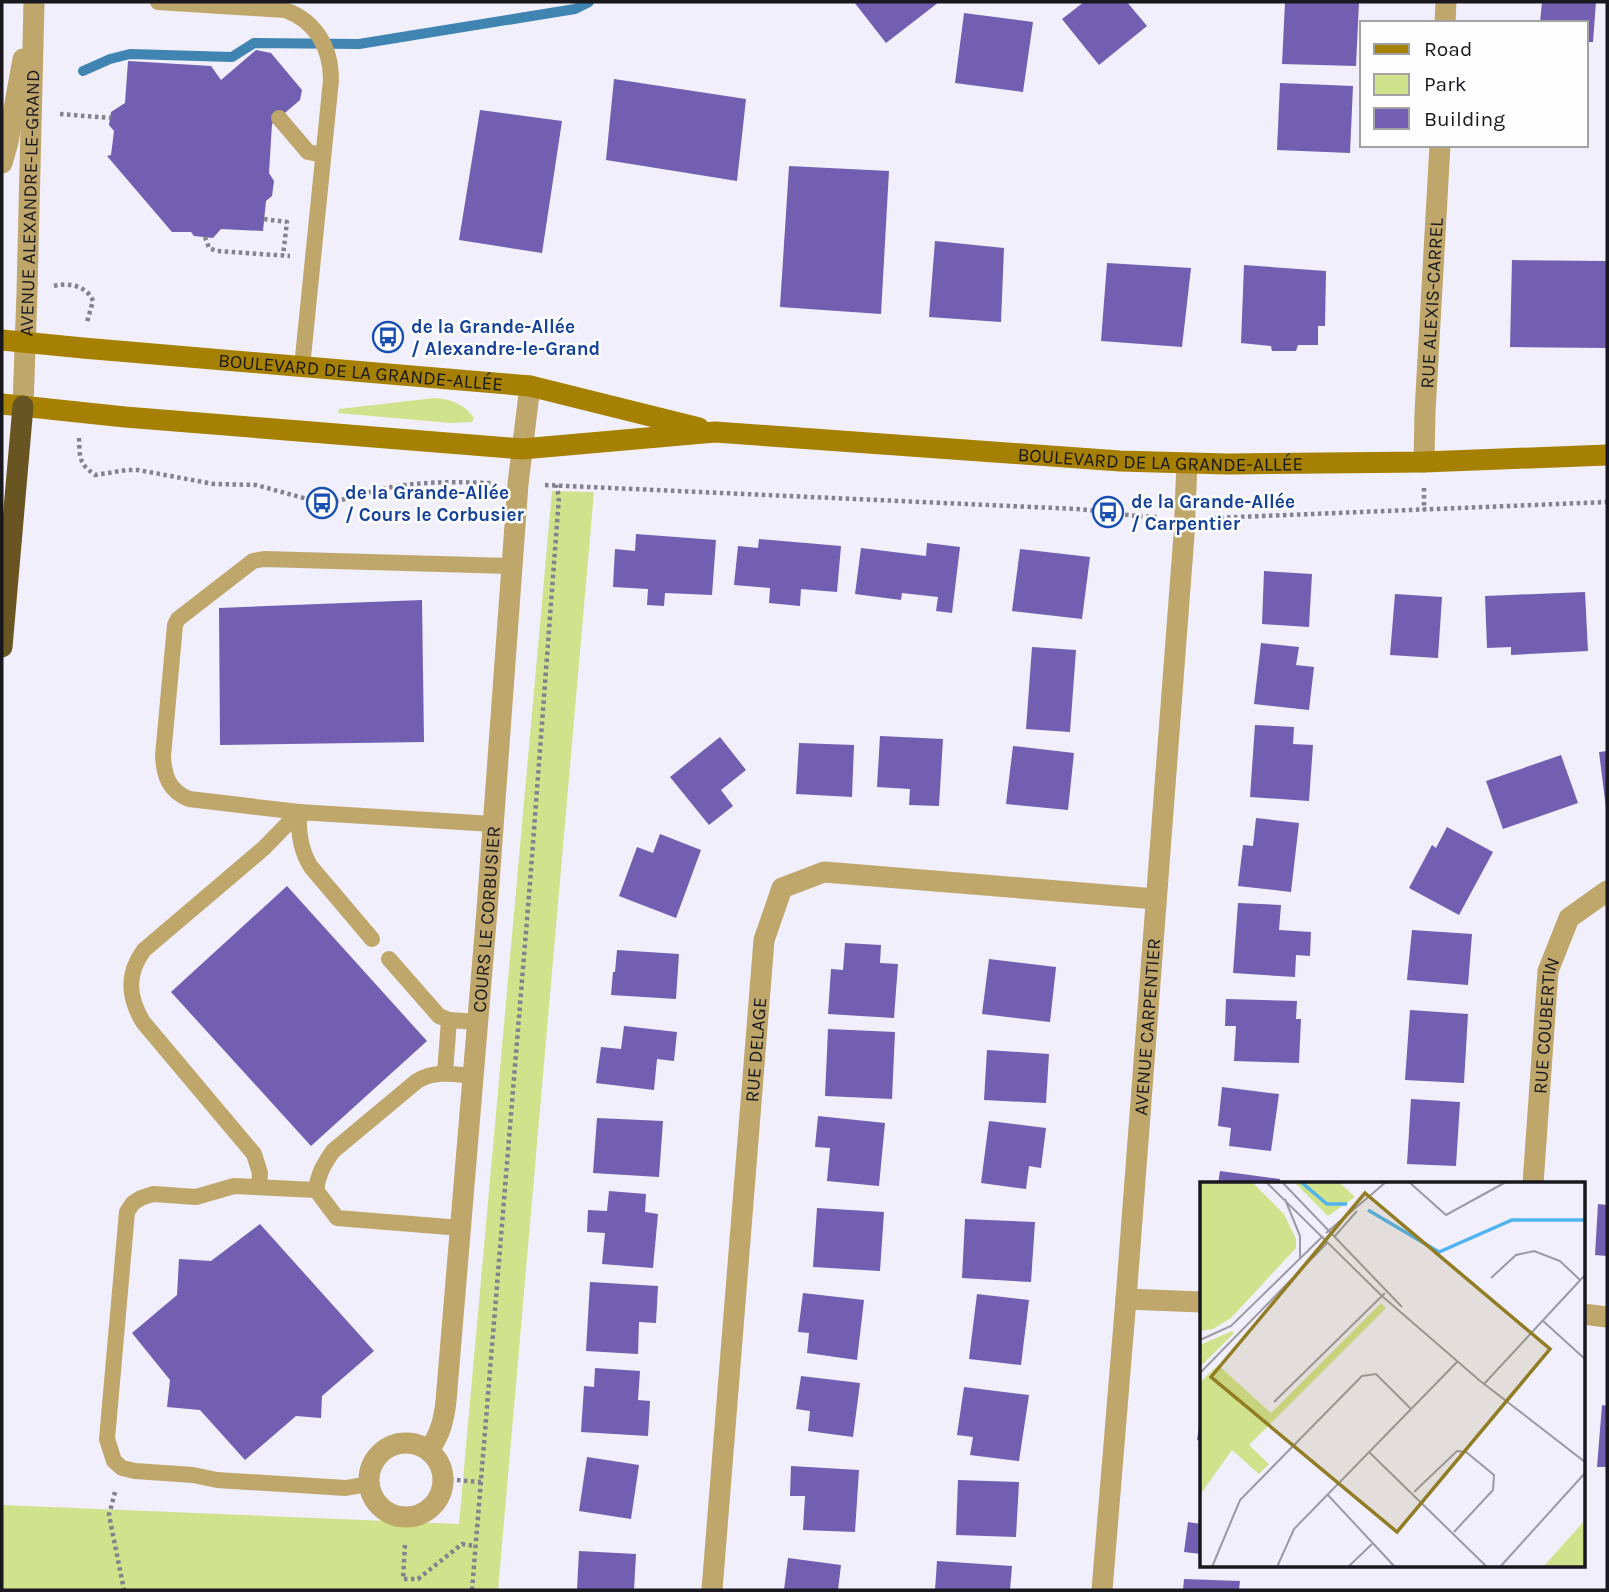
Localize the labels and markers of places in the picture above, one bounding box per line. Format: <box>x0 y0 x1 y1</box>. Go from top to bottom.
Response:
place label: de la Grande-Allée / Alexandre-le-Grand <box>411 316 600 360</box>
bus stop icon: de la Grande-Allée / Alexandre-le-Grand <box>371 320 405 354</box>
place label: de la Grande-Allée / Cours le Corbusier <box>345 482 525 526</box>
bus stop icon: de la Grande-Allée / Cours le Corbusier <box>305 486 339 520</box>
place label: de la Grande-Allée / Carpentier <box>1131 491 1295 535</box>
bus stop icon: de la Grande-Allée / Carpentier <box>1091 495 1125 529</box>

